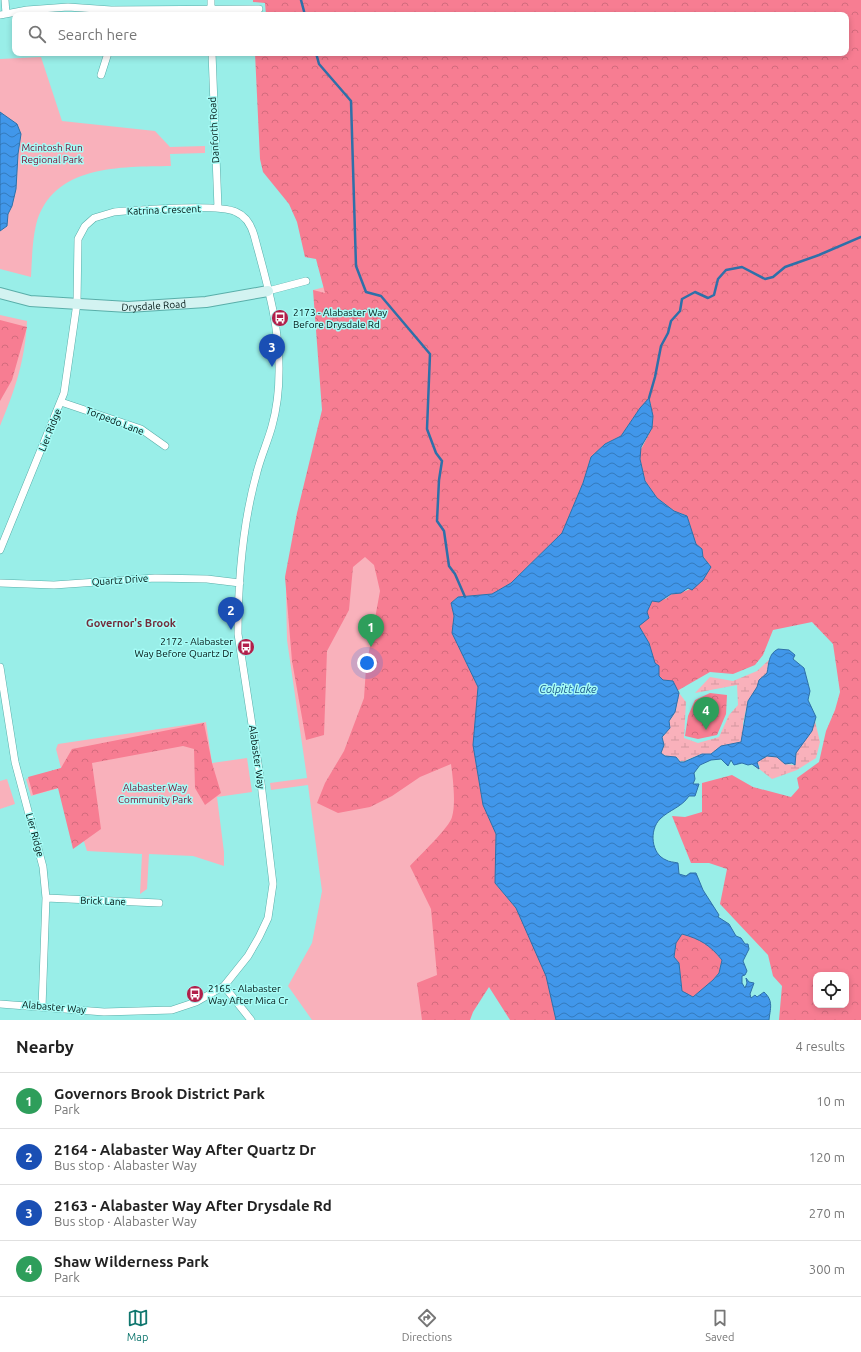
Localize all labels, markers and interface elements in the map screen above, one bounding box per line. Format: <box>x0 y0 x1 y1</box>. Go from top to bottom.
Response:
search box <box>12 12 849 56</box>
icon: search <box>26 23 48 45</box>
text: Search here <box>58 26 137 43</box>
street label: Danforth Road <box>207 96 221 163</box>
park label: Mcintosh Run Regional Park <box>21 142 83 165</box>
street label: Katrina Crescent <box>127 203 201 217</box>
street label: Drysdale Road <box>121 298 187 313</box>
place label: 2173 - Alabaster Way Before Drysdale Rd <box>293 307 387 330</box>
bus stop icon: 2173 - Alabaster Way Before Drysdale Rd <box>270 308 290 328</box>
pin: 3 <box>259 334 285 367</box>
street label: Torpedo Lane <box>84 405 146 437</box>
street label: Lier Ridge <box>36 407 64 453</box>
street label: Quartz Drive <box>91 573 149 587</box>
pin: 2 <box>218 597 244 630</box>
pin: 1 <box>358 614 384 647</box>
district label: Governor's Brook <box>86 617 177 629</box>
place label: 2172 - Alabaster Way Before Quartz Dr <box>135 636 233 659</box>
bus stop icon: 2172 - Alabaster Way Before Quartz Dr <box>236 637 256 657</box>
your location <box>357 653 377 673</box>
water label: Colpitt Lake <box>539 683 597 695</box>
pin: 4 <box>693 697 719 730</box>
street label: Alabaster Way <box>247 724 267 790</box>
park label: Alabaster Way Community Park <box>118 782 192 805</box>
street label: Lier Ridge <box>24 812 46 858</box>
street label: Brick Lane <box>80 895 126 907</box>
map controls <box>813 972 849 1008</box>
button: locate <box>813 972 849 1008</box>
place label: 2165 - Alabaster Way After Mica Cr <box>208 983 288 1006</box>
bus stop icon: 2165 - Alabaster Way After Mica Cr <box>185 984 205 1004</box>
street label: Alabaster Way <box>22 999 87 1015</box>
text: Nearby <box>16 1037 74 1056</box>
text: 4 results <box>795 1039 845 1053</box>
text: Governors Brook District Park <box>54 1085 265 1102</box>
text: 1 <box>25 1094 33 1108</box>
text: 10 m <box>816 1094 845 1108</box>
text: Park <box>54 1102 80 1116</box>
text: 2164 - Alabaster Way After Quartz Dr <box>54 1141 316 1158</box>
text: 2 <box>25 1150 33 1164</box>
text: 120 m <box>809 1150 845 1164</box>
text: Bus stop · Alabaster Way <box>54 1158 197 1172</box>
text: 2163 - Alabaster Way After Drysdale Rd <box>54 1197 332 1214</box>
text: 3 <box>25 1206 33 1220</box>
text: 270 m <box>809 1206 845 1220</box>
text: Bus stop · Alabaster Way <box>54 1214 197 1228</box>
text: Shaw Wilderness Park <box>54 1253 209 1270</box>
text: 4 <box>25 1262 33 1276</box>
text: 300 m <box>809 1262 845 1276</box>
text: Park <box>54 1270 80 1284</box>
tab: Map <box>127 1307 149 1343</box>
tab: Directions <box>402 1307 452 1343</box>
tab: Saved <box>705 1307 734 1343</box>

